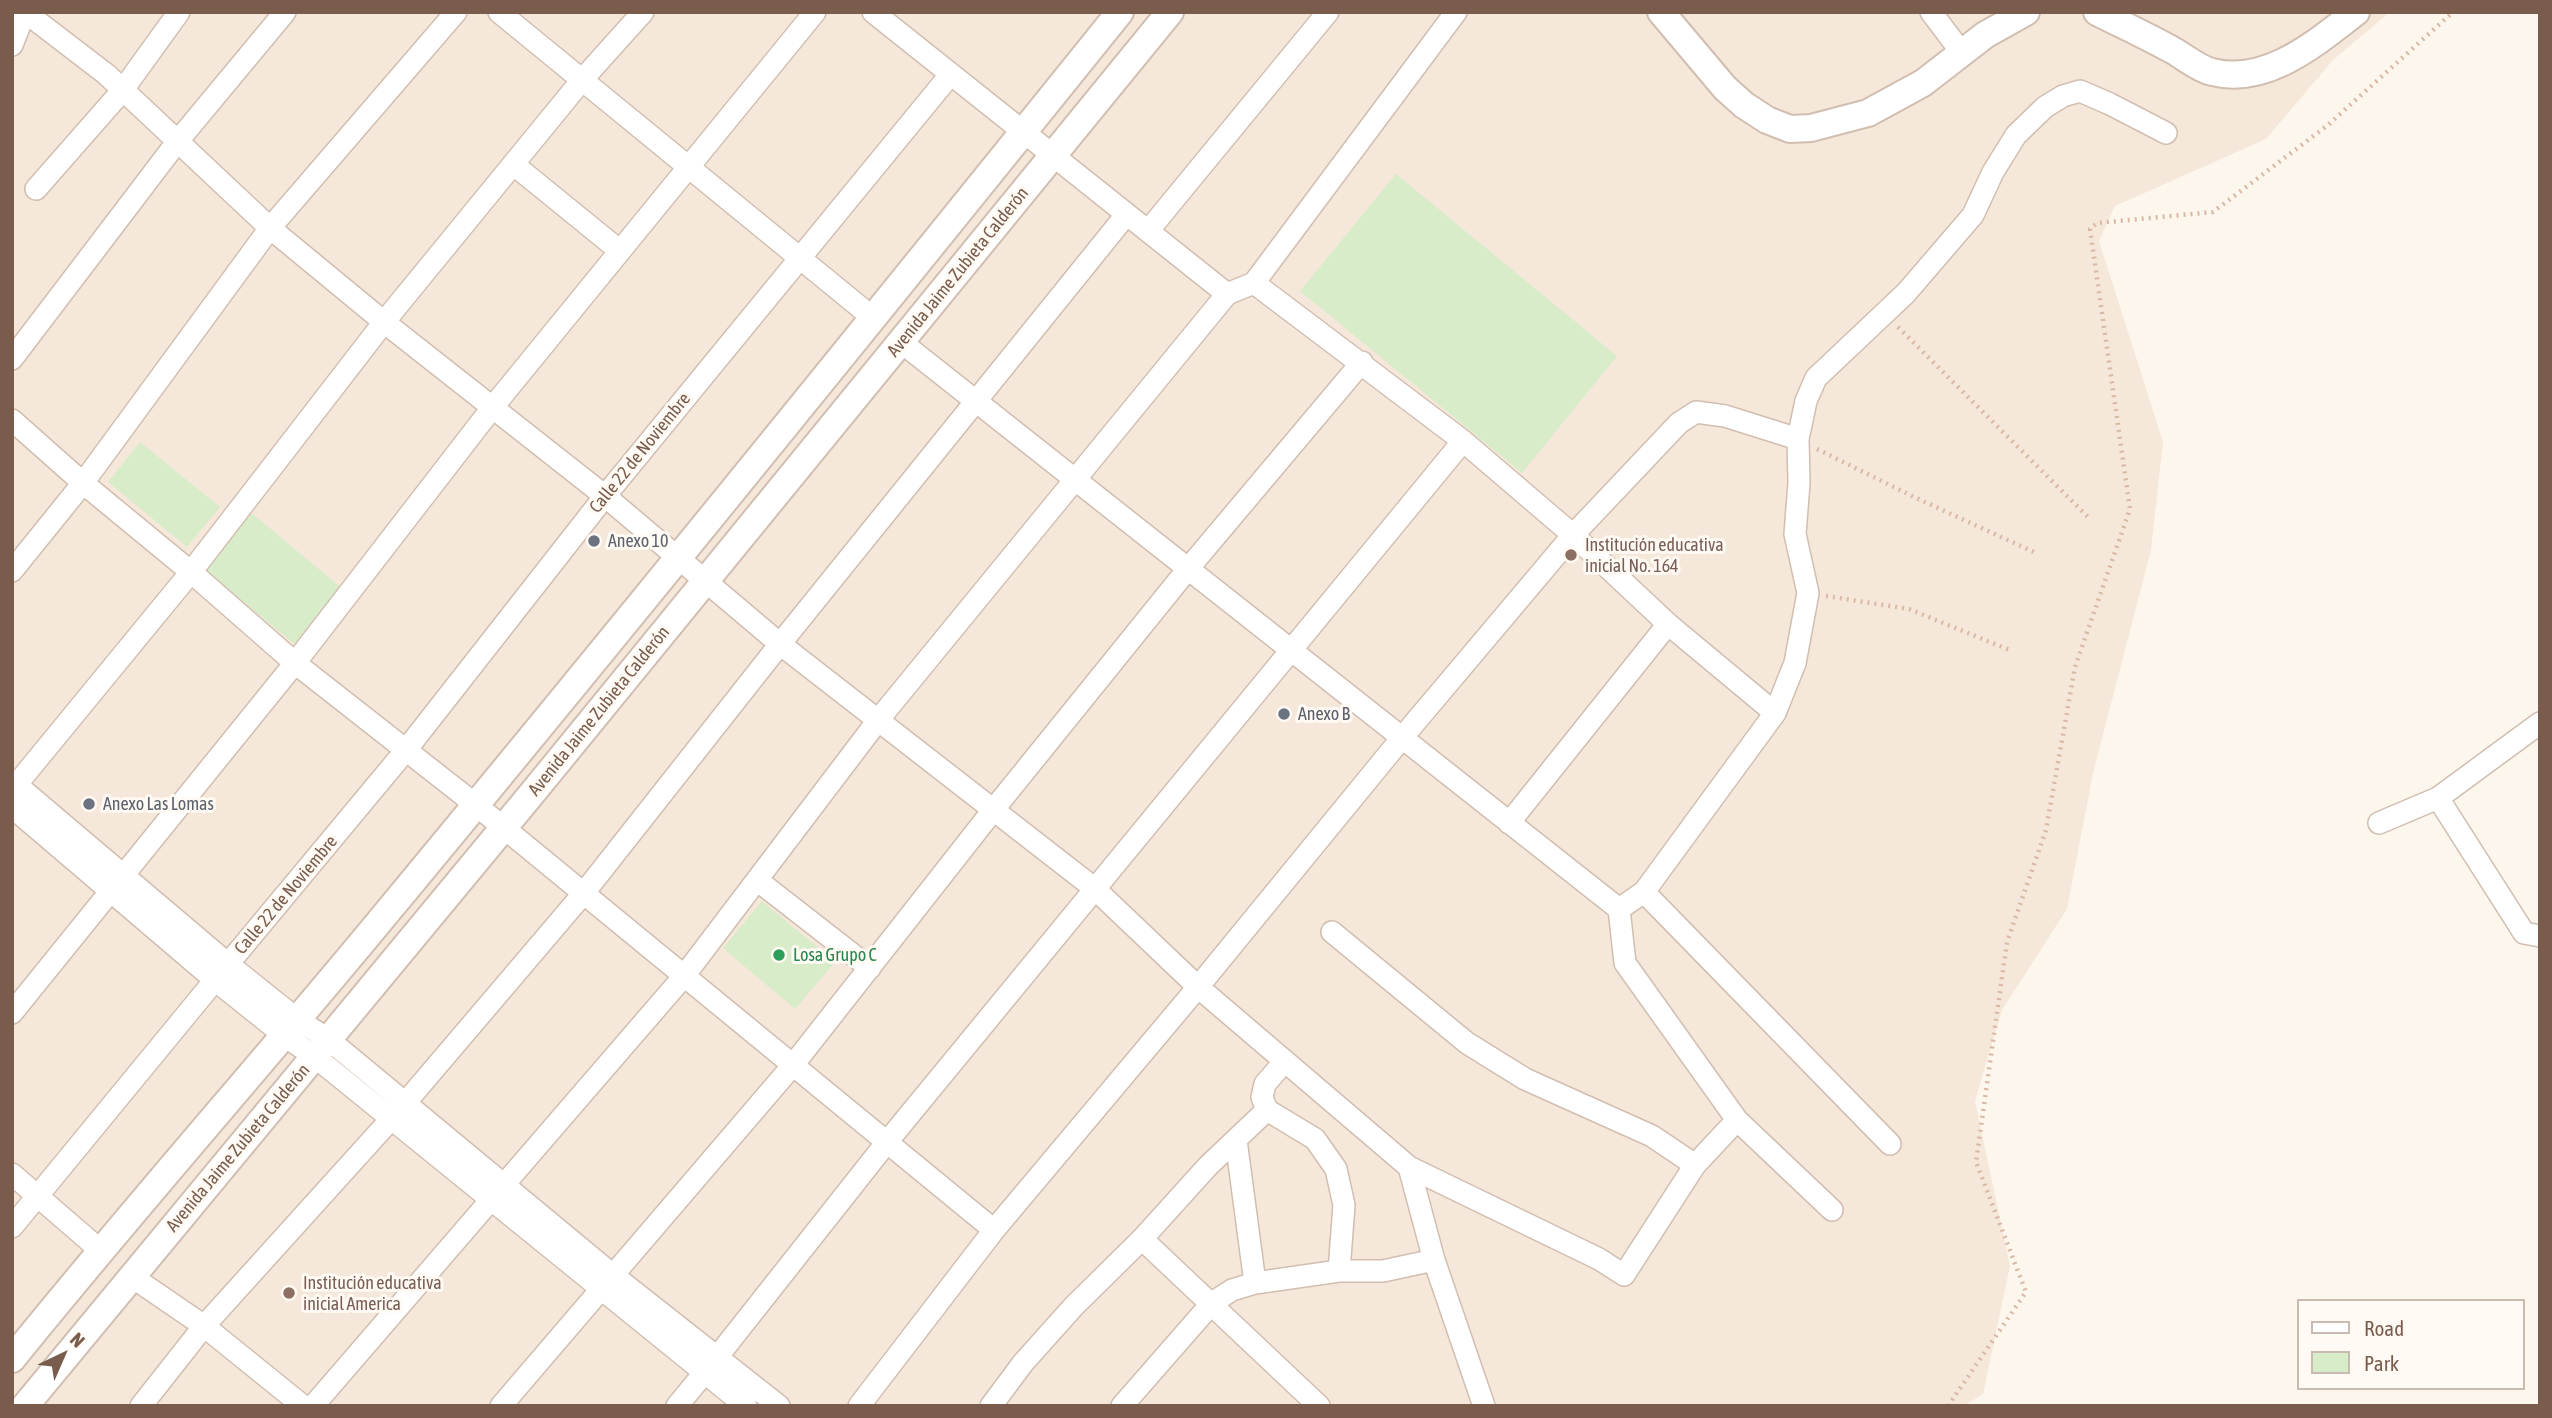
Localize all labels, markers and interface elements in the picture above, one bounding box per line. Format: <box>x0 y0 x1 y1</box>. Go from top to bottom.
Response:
street label: Avenida Jaime Zubieta Calderón <box>883 183 1033 361</box>
street label: Calle 22 de Noviembre <box>585 388 695 518</box>
place label: Anexo 10 <box>608 530 668 552</box>
marker: Anexo 10 <box>586 533 602 549</box>
place label: Institución educativa inicial No. 164 <box>1585 534 1724 576</box>
marker: Institución educativa inicial No. 164 <box>1563 547 1579 563</box>
street label: Avenida Jaime Zubieta Calderón <box>524 622 674 800</box>
place label: Anexo B <box>1298 703 1350 725</box>
marker: Anexo B <box>1276 706 1292 722</box>
place label: Anexo Las Lomas <box>103 793 214 815</box>
marker: Anexo Las Lomas <box>81 796 97 812</box>
street label: Calle 22 de Noviembre <box>230 831 342 959</box>
place label: Losa Grupo C <box>793 944 877 966</box>
marker: Losa Grupo C <box>771 947 787 963</box>
street label: Avenida Jaime Zubieta Calderón <box>162 1060 314 1236</box>
place label: Institución educativa inicial America <box>303 1272 442 1314</box>
marker: Institución educativa inicial America <box>281 1285 297 1301</box>
legend <box>2296 1299 2524 1390</box>
text: Road <box>2364 1316 2404 1340</box>
north arrow <box>28 1320 98 1390</box>
text: N <box>66 1328 89 1352</box>
text: Park <box>2364 1351 2399 1375</box>

